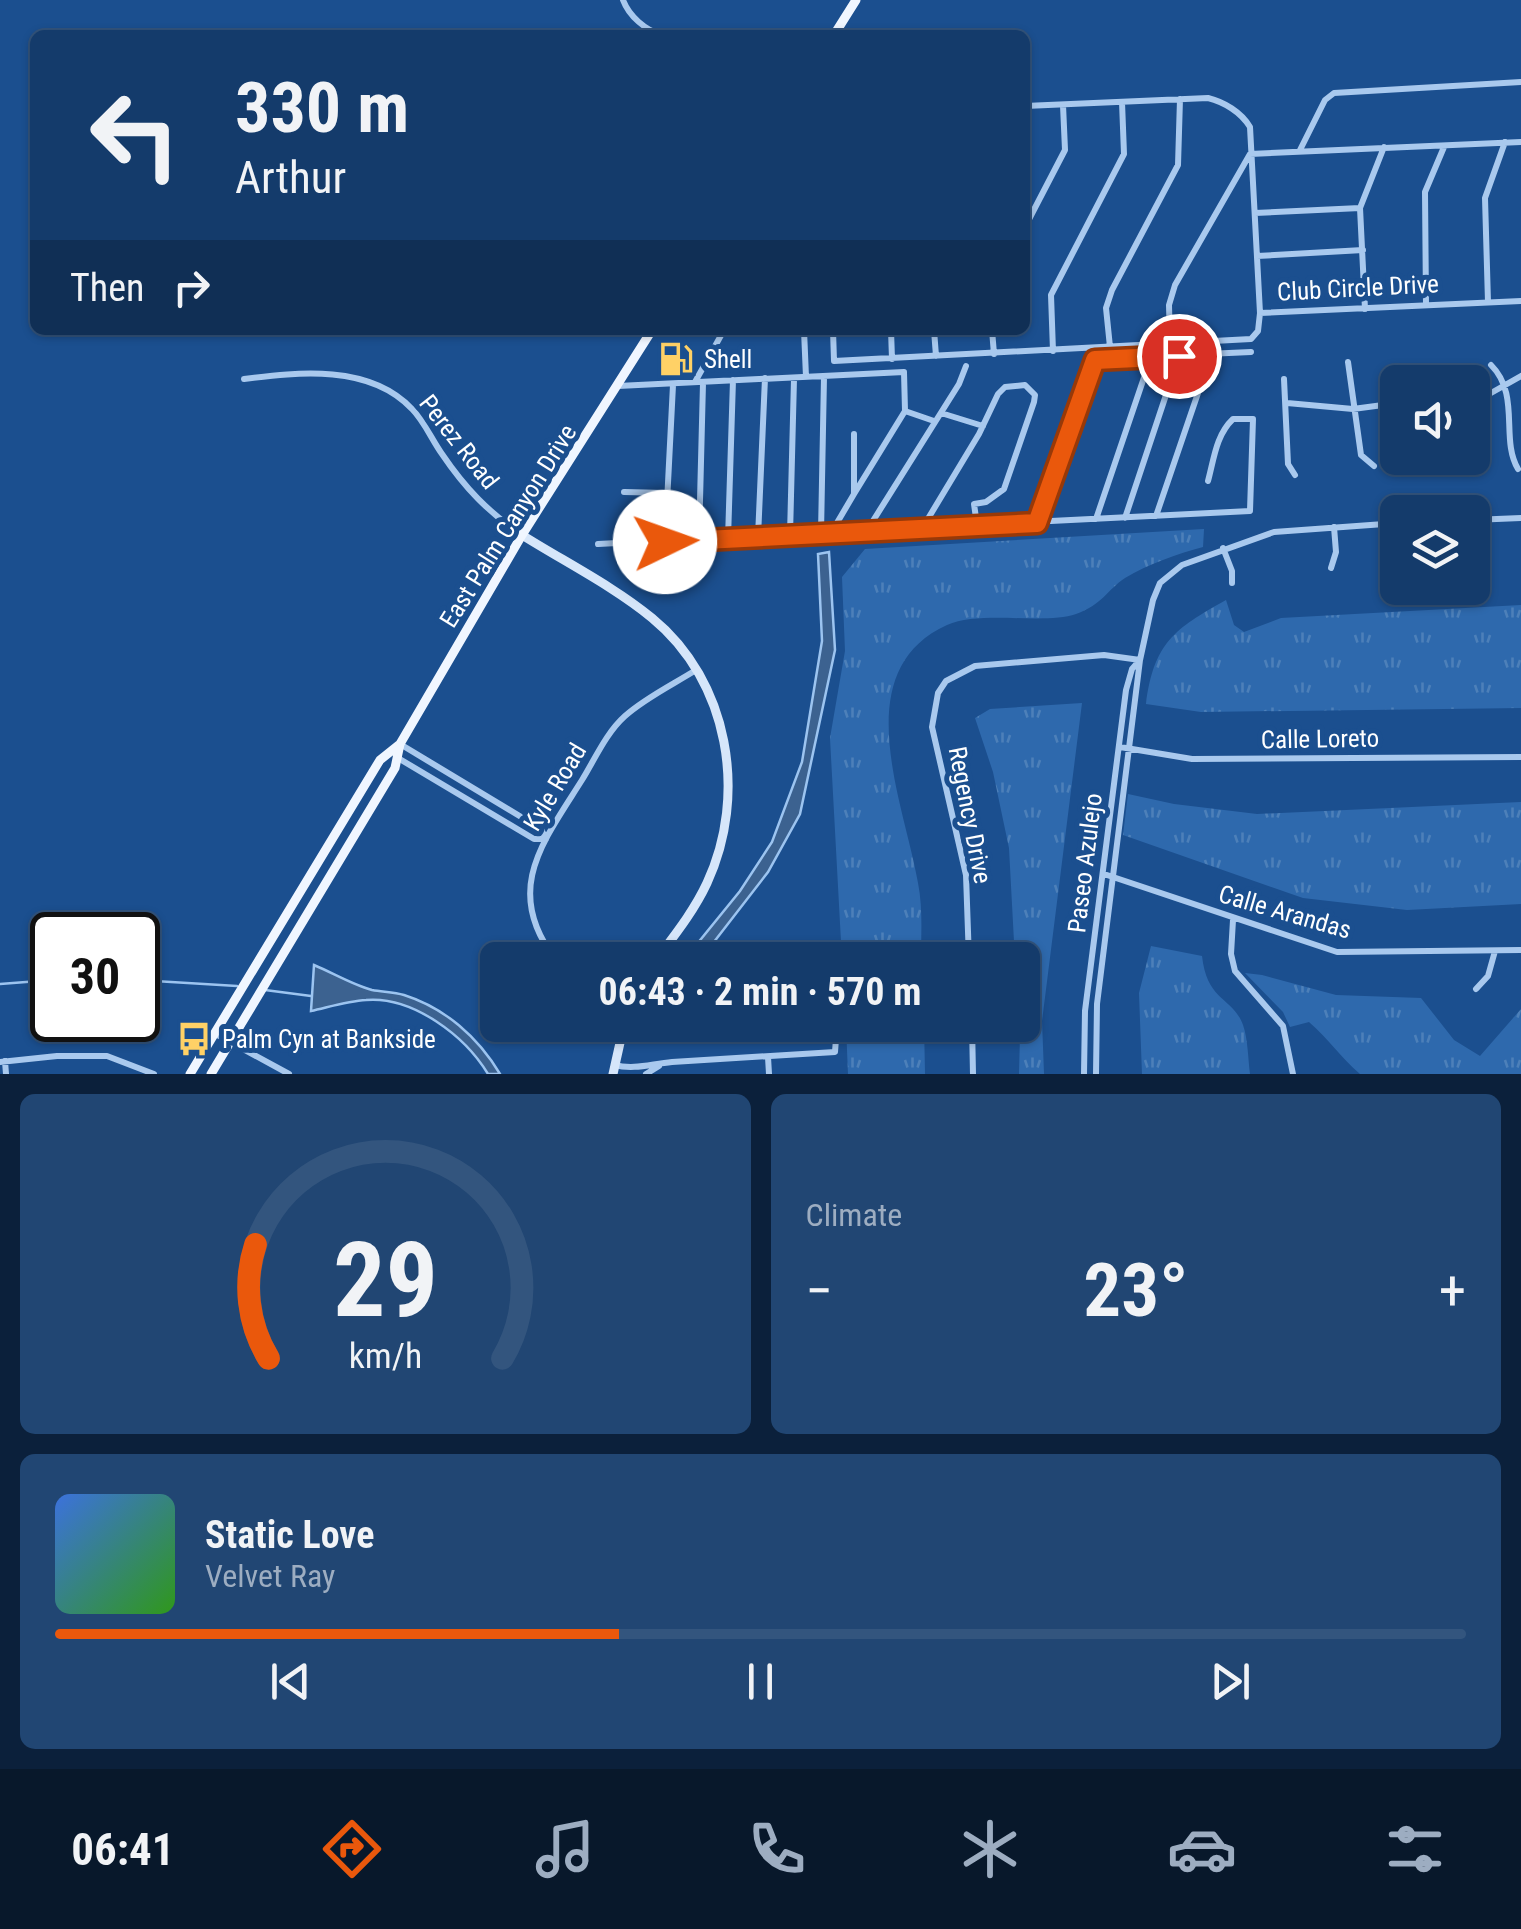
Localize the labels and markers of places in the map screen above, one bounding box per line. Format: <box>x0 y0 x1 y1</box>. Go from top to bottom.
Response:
pin <box>1137 314 1222 399</box>
fuel station icon: Shell <box>657 340 695 378</box>
place label: Shell <box>704 345 752 374</box>
bus stop icon: Palm Cyn at Bankside <box>175 1020 213 1058</box>
place label: Palm Cyn at Bankside <box>222 1025 436 1054</box>

